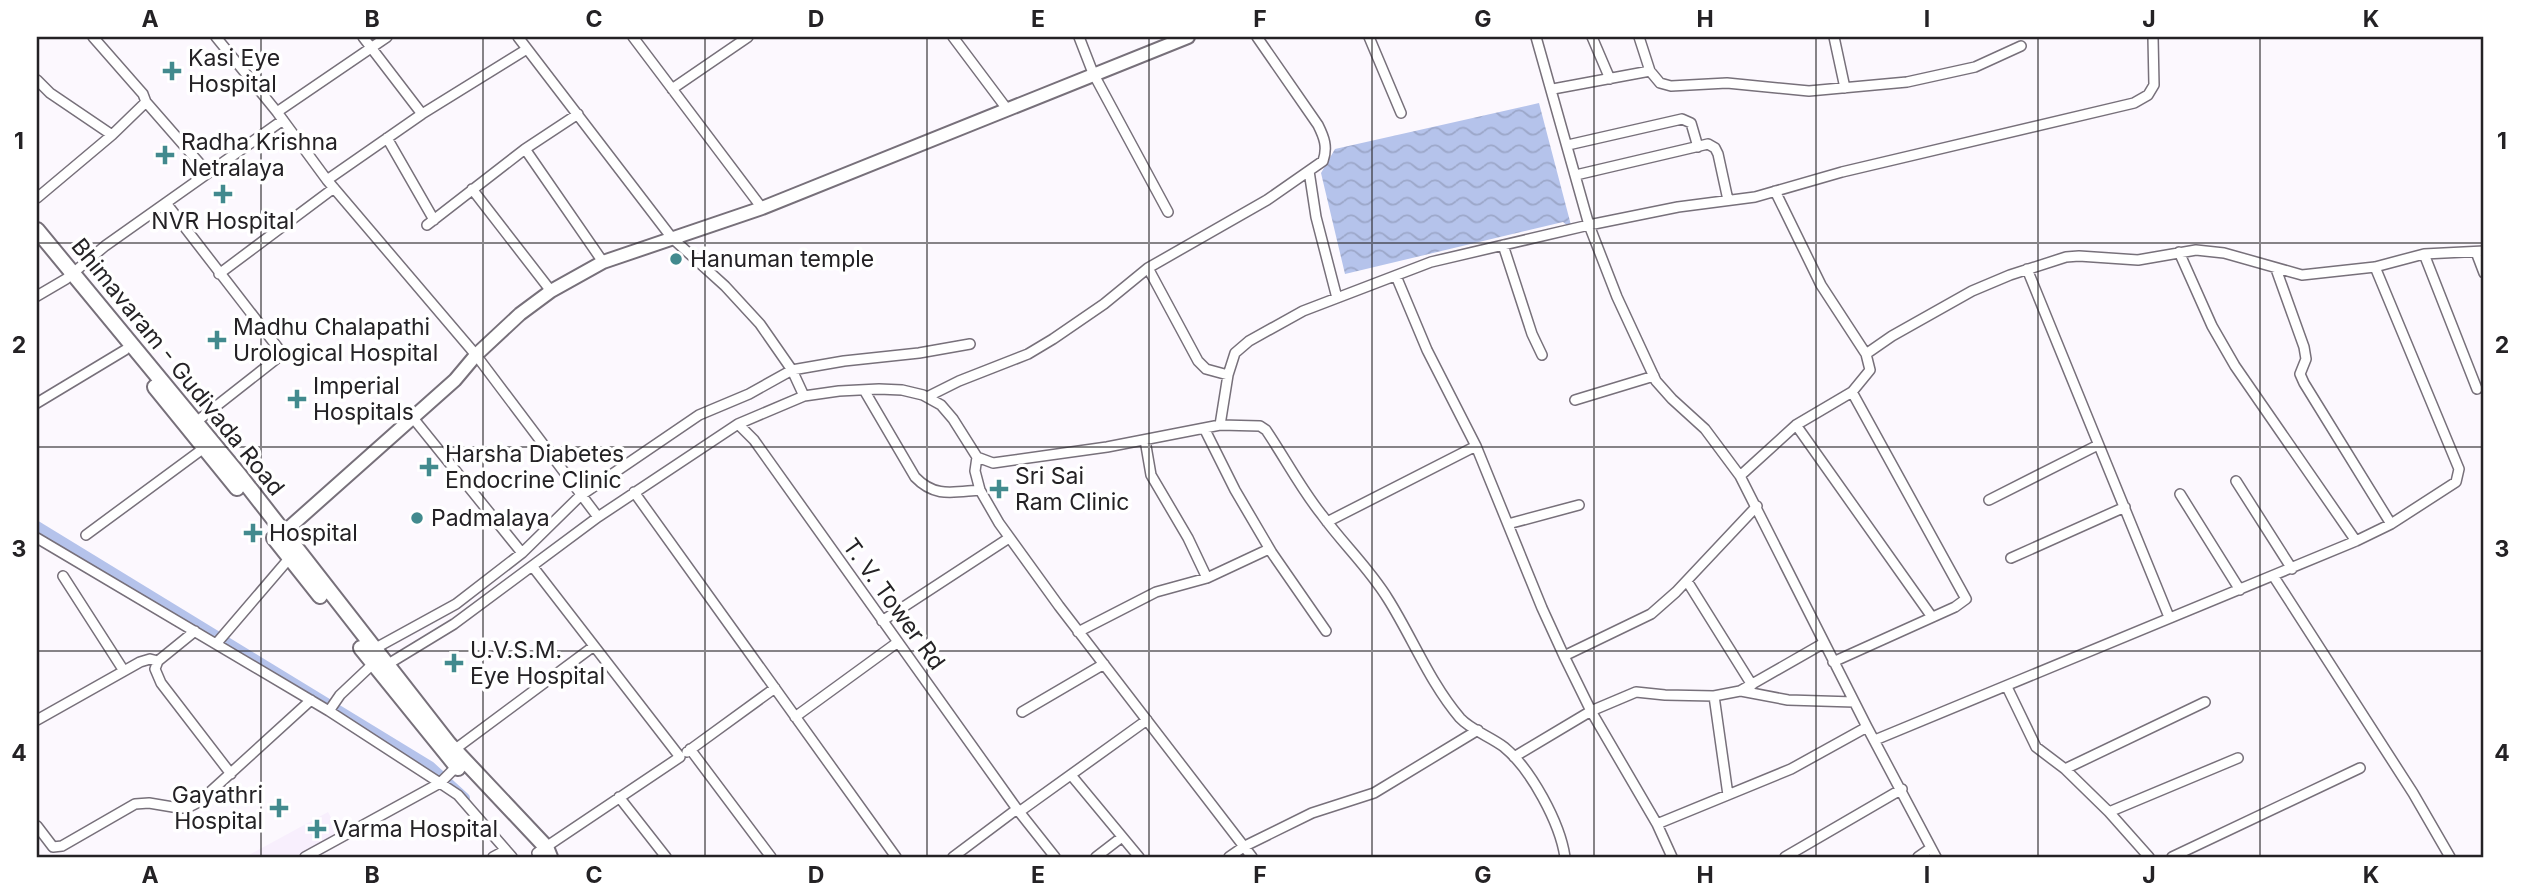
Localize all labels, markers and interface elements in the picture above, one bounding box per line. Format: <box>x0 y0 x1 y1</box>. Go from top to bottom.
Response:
text: A <box>141 5 159 33</box>
text: B <box>364 5 380 33</box>
text: C <box>585 5 603 33</box>
text: D <box>808 5 824 33</box>
text: E <box>1031 5 1045 33</box>
text: F <box>1253 5 1267 33</box>
text: G <box>1474 5 1492 33</box>
text: H <box>1696 5 1714 33</box>
text: I <box>1924 5 1930 33</box>
text: J <box>2142 5 2156 33</box>
text: K <box>2363 5 2379 33</box>
place label: Kasi Eye Hospital <box>188 44 280 98</box>
marker: Kasi Eye Hospital <box>162 61 182 81</box>
text: 1 <box>14 127 24 155</box>
text: 1 <box>2497 127 2507 155</box>
place label: Radha Krishna Netralaya <box>181 128 338 182</box>
marker: Radha Krishna Netralaya <box>155 145 175 165</box>
marker: NVR Hospital <box>213 184 233 204</box>
place label: NVR Hospital <box>151 207 295 235</box>
street label: Bhimavaram - Gudivada Road <box>65 233 291 501</box>
place label: Hanuman temple <box>690 245 874 273</box>
marker: Hanuman temple <box>668 251 684 267</box>
place label: Madhu Chalapathi Urological Hospital <box>233 313 438 367</box>
marker: Madhu Chalapathi Urological Hospital <box>207 330 227 350</box>
text: 2 <box>12 331 26 359</box>
text: 2 <box>2495 331 2509 359</box>
place label: Imperial Hospitals <box>313 372 414 426</box>
marker: Imperial Hospitals <box>287 389 307 409</box>
place label: Harsha Diabetes Endocrine Clinic <box>445 440 624 494</box>
marker: Harsha Diabetes Endocrine Clinic <box>419 457 439 477</box>
place label: Sri Sai Ram Clinic <box>1015 462 1129 516</box>
marker: Sri Sai Ram Clinic <box>989 479 1009 499</box>
place label: Padmalaya <box>431 504 550 532</box>
marker: Padmalaya <box>409 510 425 526</box>
place label: Hospital <box>269 519 358 547</box>
marker: Hospital <box>243 523 263 543</box>
street label: T. V. Tower Rd <box>837 533 951 675</box>
text: 3 <box>12 535 26 563</box>
text: 3 <box>2495 535 2509 563</box>
place label: U.V.S.M. Eye Hospital <box>470 636 605 690</box>
marker: U.V.S.M. Eye Hospital <box>444 653 464 673</box>
text: 4 <box>11 739 27 767</box>
text: 4 <box>2494 739 2510 767</box>
place label: Gayathri Hospital <box>172 781 263 835</box>
marker: Gayathri Hospital <box>269 798 289 818</box>
place label: Varma Hospital <box>333 815 498 843</box>
marker: Varma Hospital <box>307 819 327 839</box>
text: A <box>141 861 159 889</box>
text: B <box>364 861 380 889</box>
text: C <box>585 861 603 889</box>
text: D <box>808 861 824 889</box>
text: E <box>1031 861 1045 889</box>
text: F <box>1253 861 1267 889</box>
text: G <box>1474 861 1492 889</box>
text: H <box>1696 861 1714 889</box>
text: I <box>1924 861 1930 889</box>
text: J <box>2142 861 2156 889</box>
text: K <box>2363 861 2379 889</box>

